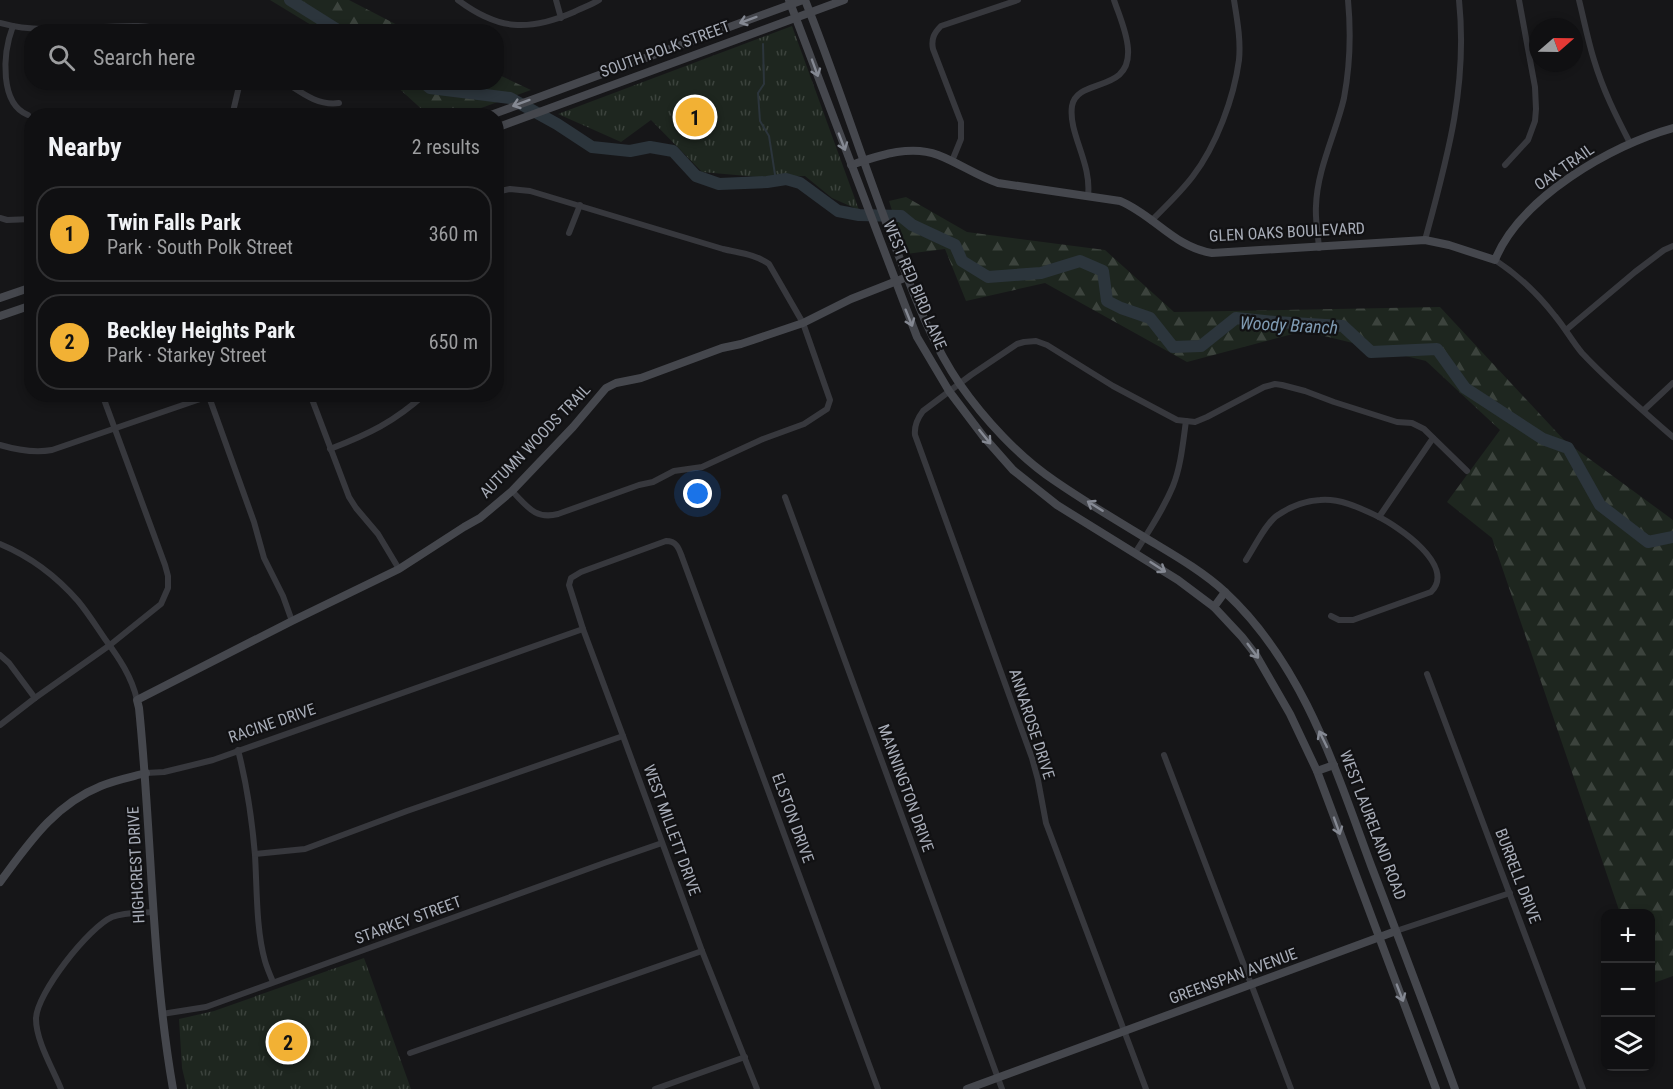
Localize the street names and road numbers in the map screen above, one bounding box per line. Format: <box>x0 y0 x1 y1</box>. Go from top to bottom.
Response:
street label: SOUTH POLK STREET <box>597 17 733 81</box>
street label: OAK TRAIL <box>1531 139 1598 194</box>
street label: WEST RED BIRD LANE <box>879 218 951 352</box>
street label: GLEN OAKS BOULEVARD <box>1209 218 1365 246</box>
street label: AUTUMN WOODS TRAIL <box>476 380 595 502</box>
street label: ANNAROSE DRIVE <box>1005 666 1059 782</box>
street label: RACINE DRIVE <box>226 699 318 747</box>
street label: MANNINGTON DRIVE <box>874 722 938 854</box>
street label: WEST LAURELAND ROAD <box>1336 748 1410 902</box>
street label: WEST MILLETT DRIVE <box>639 762 705 898</box>
street label: ELSTON DRIVE <box>768 771 818 865</box>
street label: HIGHCREST DRIVE <box>123 806 149 924</box>
street label: BURRELL DRIVE <box>1491 826 1545 926</box>
street label: STARKEY STREET <box>352 892 464 948</box>
street label: GREENSPAN AVENUE <box>1166 944 1300 1008</box>

